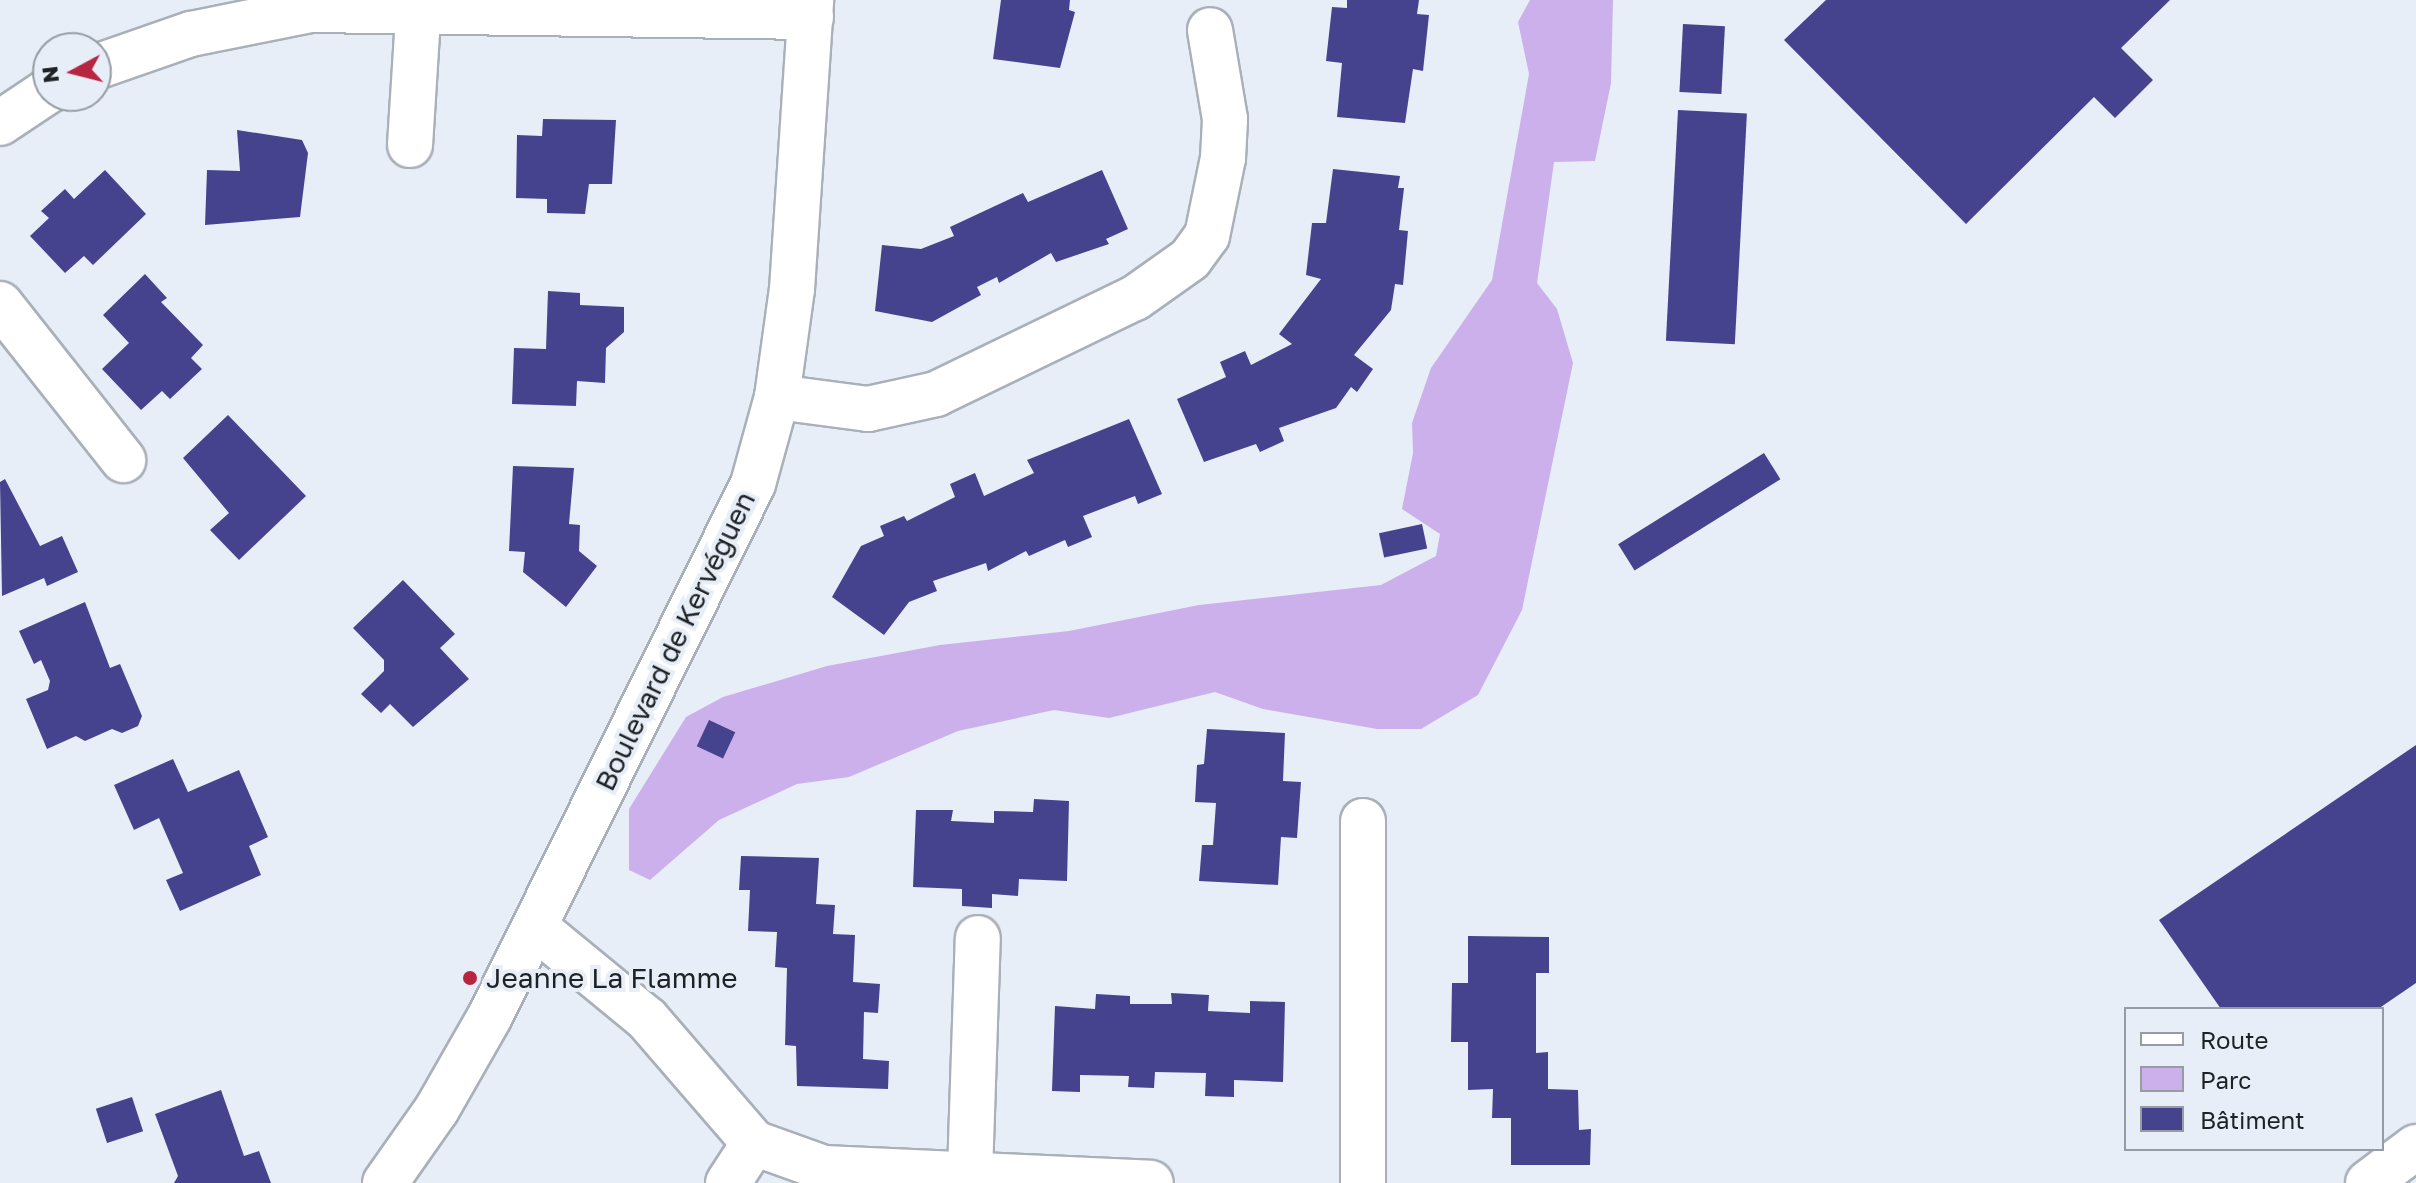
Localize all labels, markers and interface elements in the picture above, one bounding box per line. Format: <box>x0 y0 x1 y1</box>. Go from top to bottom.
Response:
north arrow <box>32 32 112 112</box>
text: N <box>35 65 64 85</box>
street label: Boulevard de Kervéguen <box>588 486 762 796</box>
place label: Jeanne La Flamme <box>486 961 738 995</box>
marker: Jeanne La Flamme <box>461 969 479 987</box>
legend <box>2124 1007 2384 1151</box>
text: Route <box>2200 1025 2269 1054</box>
text: Parc <box>2200 1065 2251 1094</box>
text: Bâtiment <box>2200 1105 2305 1134</box>

